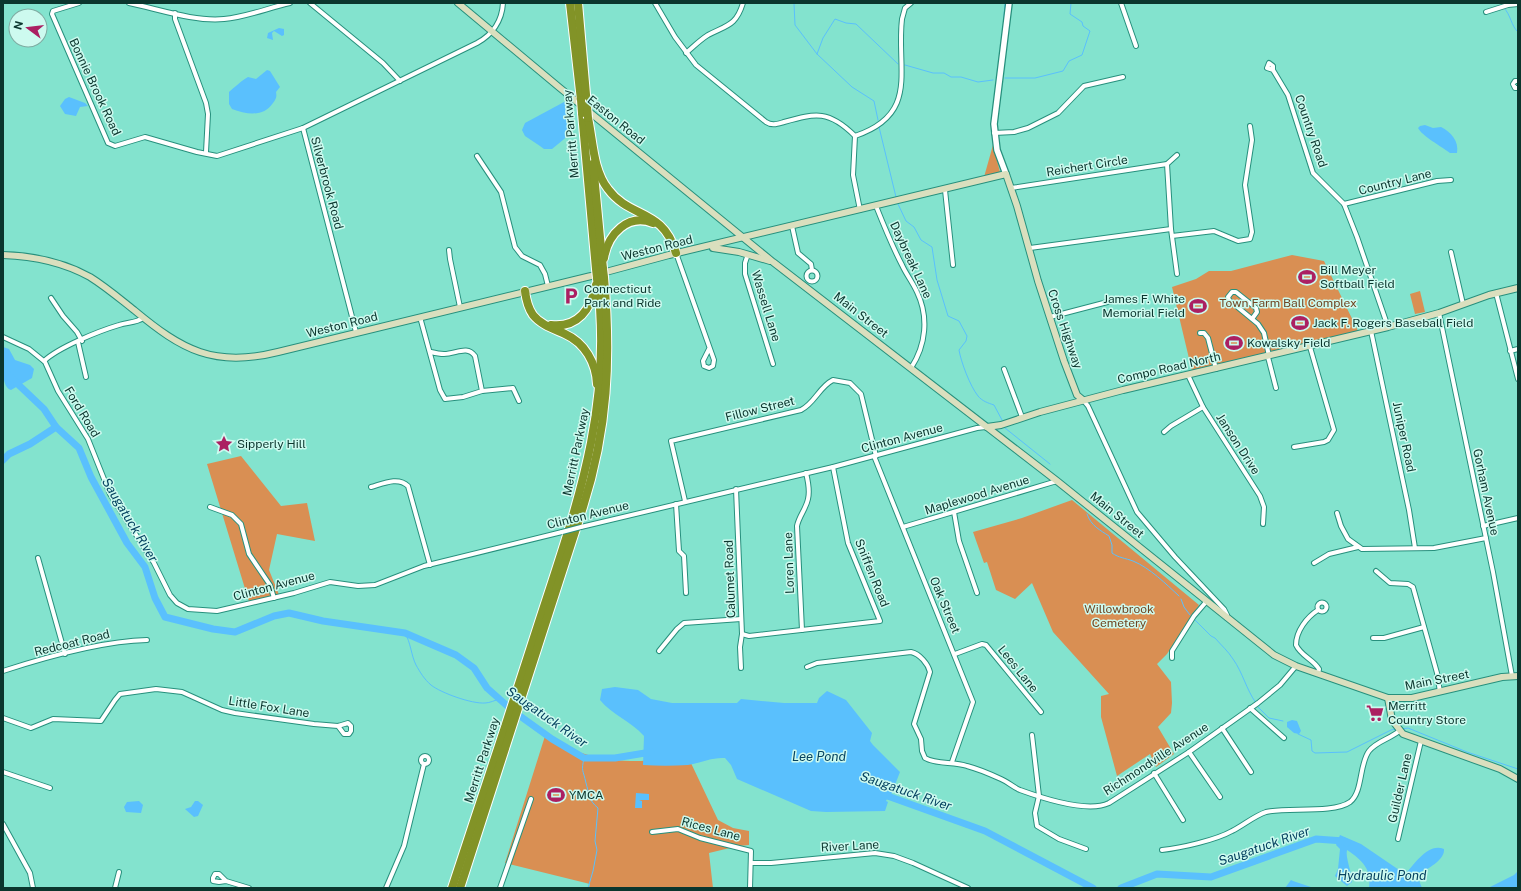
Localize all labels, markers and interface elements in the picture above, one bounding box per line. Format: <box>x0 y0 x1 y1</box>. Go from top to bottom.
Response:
north arrow <box>8 8 48 48</box>
text: N <box>11 20 25 31</box>
street label: Bonnie Brook Road <box>66 36 124 138</box>
street label: Merritt Parkway <box>560 88 582 179</box>
street label: Easton Road <box>585 93 647 147</box>
street label: Country Road <box>1292 93 1330 169</box>
street label: Silverbrook Road <box>308 135 346 231</box>
street label: Reichert Circle <box>1045 153 1129 179</box>
street label: Country Lane <box>1357 166 1433 198</box>
street label: Daybreak Lane <box>887 219 935 301</box>
street label: Weston Road <box>620 232 694 264</box>
place label: Bill Meyer Softball Field <box>1320 263 1395 291</box>
sports icon: Bill Meyer Softball Field <box>1297 267 1317 287</box>
street label: Wassell Lane <box>749 269 783 343</box>
place label: Connecticut Park and Ride <box>584 282 661 310</box>
parking icon: Connecticut Park and Ride <box>561 286 581 306</box>
street label: Cross Highway <box>1045 287 1085 371</box>
street label: Main Street <box>831 289 891 341</box>
place label: James F. White Memorial Field <box>1102 292 1185 320</box>
sports icon: James F. White Memorial Field <box>1188 296 1208 316</box>
park label: Town Farm Ball Complex <box>1219 296 1357 310</box>
street label: Weston Road <box>305 309 379 341</box>
sports icon: Jack F. Rogers Baseball Field <box>1290 313 1310 333</box>
place label: Jack F. Rogers Baseball Field <box>1313 316 1473 330</box>
sports icon: Kowalsky Field <box>1224 333 1244 353</box>
place label: Kowalsky Field <box>1247 336 1331 350</box>
street label: Compo Road North <box>1116 349 1222 387</box>
street label: Ford Road <box>61 384 103 440</box>
street label: Fillow Street <box>724 394 796 424</box>
street label: Juniper Road <box>1390 400 1418 474</box>
street label: Merritt Parkway <box>560 406 592 497</box>
street label: Janson Drive <box>1213 411 1263 477</box>
street label: Clinton Avenue <box>860 420 945 456</box>
place icon: Sipperly Hill <box>214 434 234 454</box>
place label: Sipperly Hill <box>237 437 306 451</box>
street label: Gorham Avenue <box>1470 447 1502 537</box>
street label: Maplewood Avenue <box>923 472 1031 518</box>
water label: Saugatuck River <box>99 475 161 565</box>
street label: Main Street <box>1087 489 1147 541</box>
street label: Clinton Avenue <box>546 498 631 532</box>
street label: Loren Lane <box>781 532 797 594</box>
street label: Sniffen Road <box>852 537 892 609</box>
street label: Calumet Road <box>722 540 738 618</box>
street label: Clinton Avenue <box>232 568 317 604</box>
street label: Oak Street <box>927 575 963 636</box>
park label: Willowbrook Cemetery <box>1084 602 1154 630</box>
street label: Redcoat Road <box>33 627 111 659</box>
street label: Lees Lane <box>995 643 1041 695</box>
street label: Main Street <box>1404 667 1471 693</box>
water label: Saugatuck River <box>504 683 591 751</box>
street label: Little Fox Lane <box>228 694 311 720</box>
place label: Merritt Country Store <box>1388 699 1466 727</box>
supermarket icon: Merritt Country Store <box>1365 703 1385 723</box>
street label: Merritt Parkway <box>462 715 503 805</box>
street label: Richmondville Avenue <box>1101 720 1211 798</box>
water label: Lee Pond <box>792 749 846 764</box>
street label: Guilder Lane <box>1385 752 1415 824</box>
water label: Saugatuck River <box>858 768 954 814</box>
sports icon: YMCA <box>546 785 566 805</box>
place label: YMCA <box>569 788 604 802</box>
street label: Rices Lane <box>680 814 742 844</box>
water label: Saugatuck River <box>1216 823 1312 869</box>
street label: River Lane <box>820 837 880 855</box>
water label: Hydraulic Pond <box>1337 868 1427 883</box>

